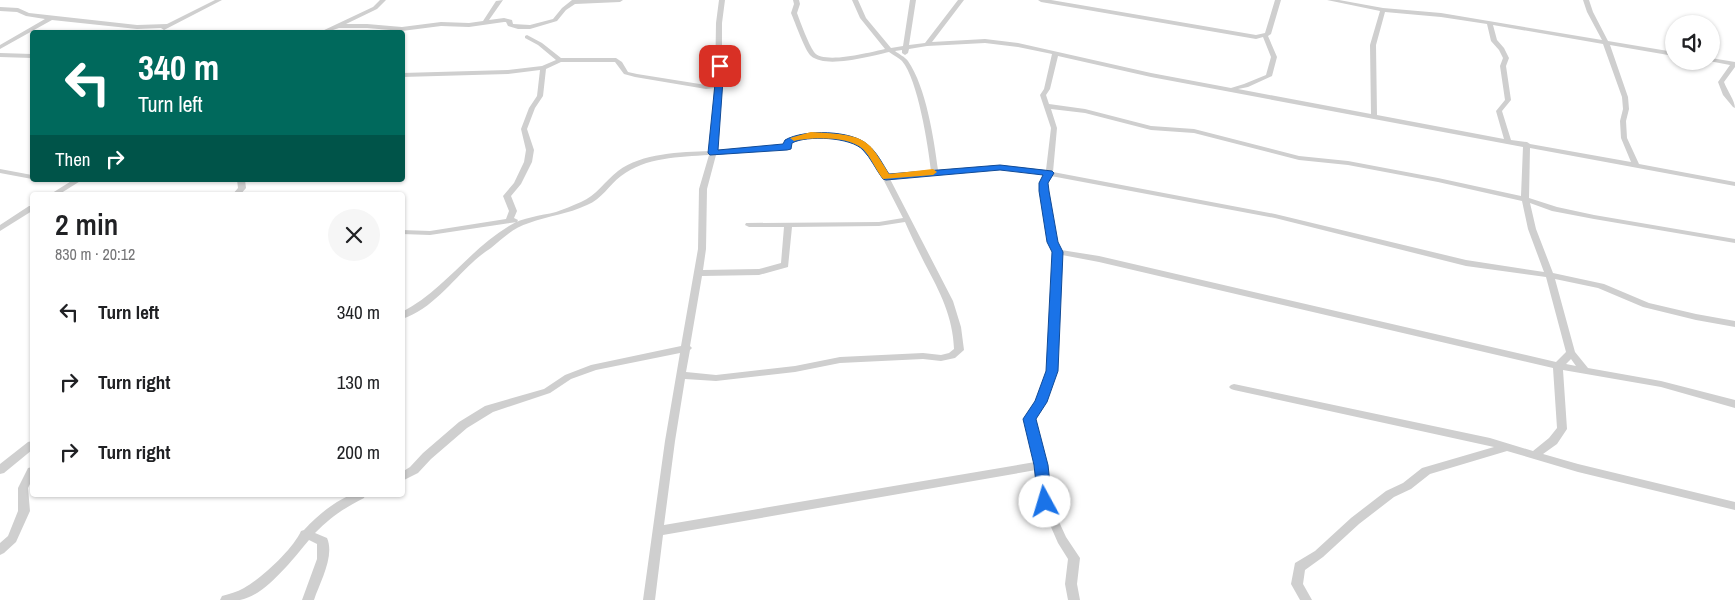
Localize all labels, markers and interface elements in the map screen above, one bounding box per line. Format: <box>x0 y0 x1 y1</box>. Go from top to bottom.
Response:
map controls <box>1665 15 1720 70</box>
button: sound <box>1665 15 1720 70</box>
text: 340 m <box>138 44 219 91</box>
pin <box>699 45 741 87</box>
icon: left <box>55 50 120 115</box>
icon: arrive <box>706 52 734 80</box>
text: Turn left <box>138 89 203 119</box>
icon: right <box>101 145 129 173</box>
text: Then <box>55 146 91 172</box>
text: 2 min <box>55 204 118 244</box>
button: close <box>328 209 380 261</box>
text: 830 m · 20:12 <box>55 243 135 265</box>
icon: left <box>55 298 83 326</box>
text: Turn left <box>98 299 159 325</box>
text: 340 m <box>337 299 380 325</box>
icon: right <box>55 368 83 396</box>
text: Turn right <box>98 369 170 395</box>
text: 130 m <box>337 369 380 395</box>
icon: right <box>55 438 83 466</box>
text: Turn right <box>98 439 170 465</box>
text: 200 m <box>337 439 380 465</box>
position arrow <box>1018 475 1070 527</box>

